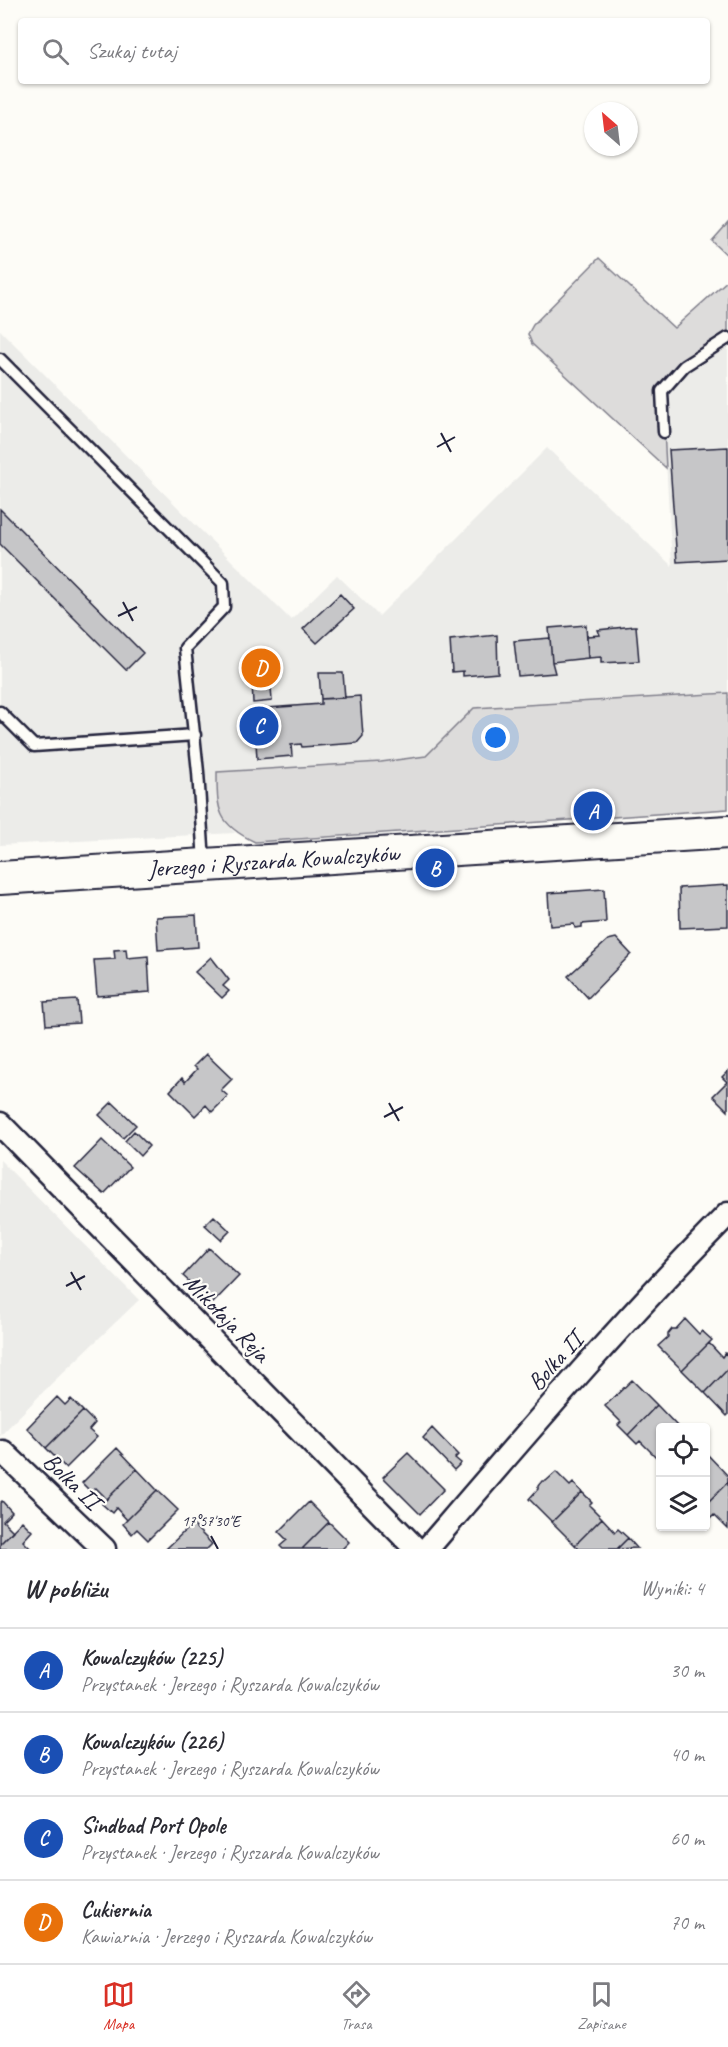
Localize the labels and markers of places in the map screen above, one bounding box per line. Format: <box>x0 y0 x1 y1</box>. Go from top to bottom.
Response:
pin: D <box>242 646 280 690</box>
pin: C <box>240 704 278 748</box>
pin: A <box>574 788 612 834</box>
pin: B <box>416 846 454 890</box>

